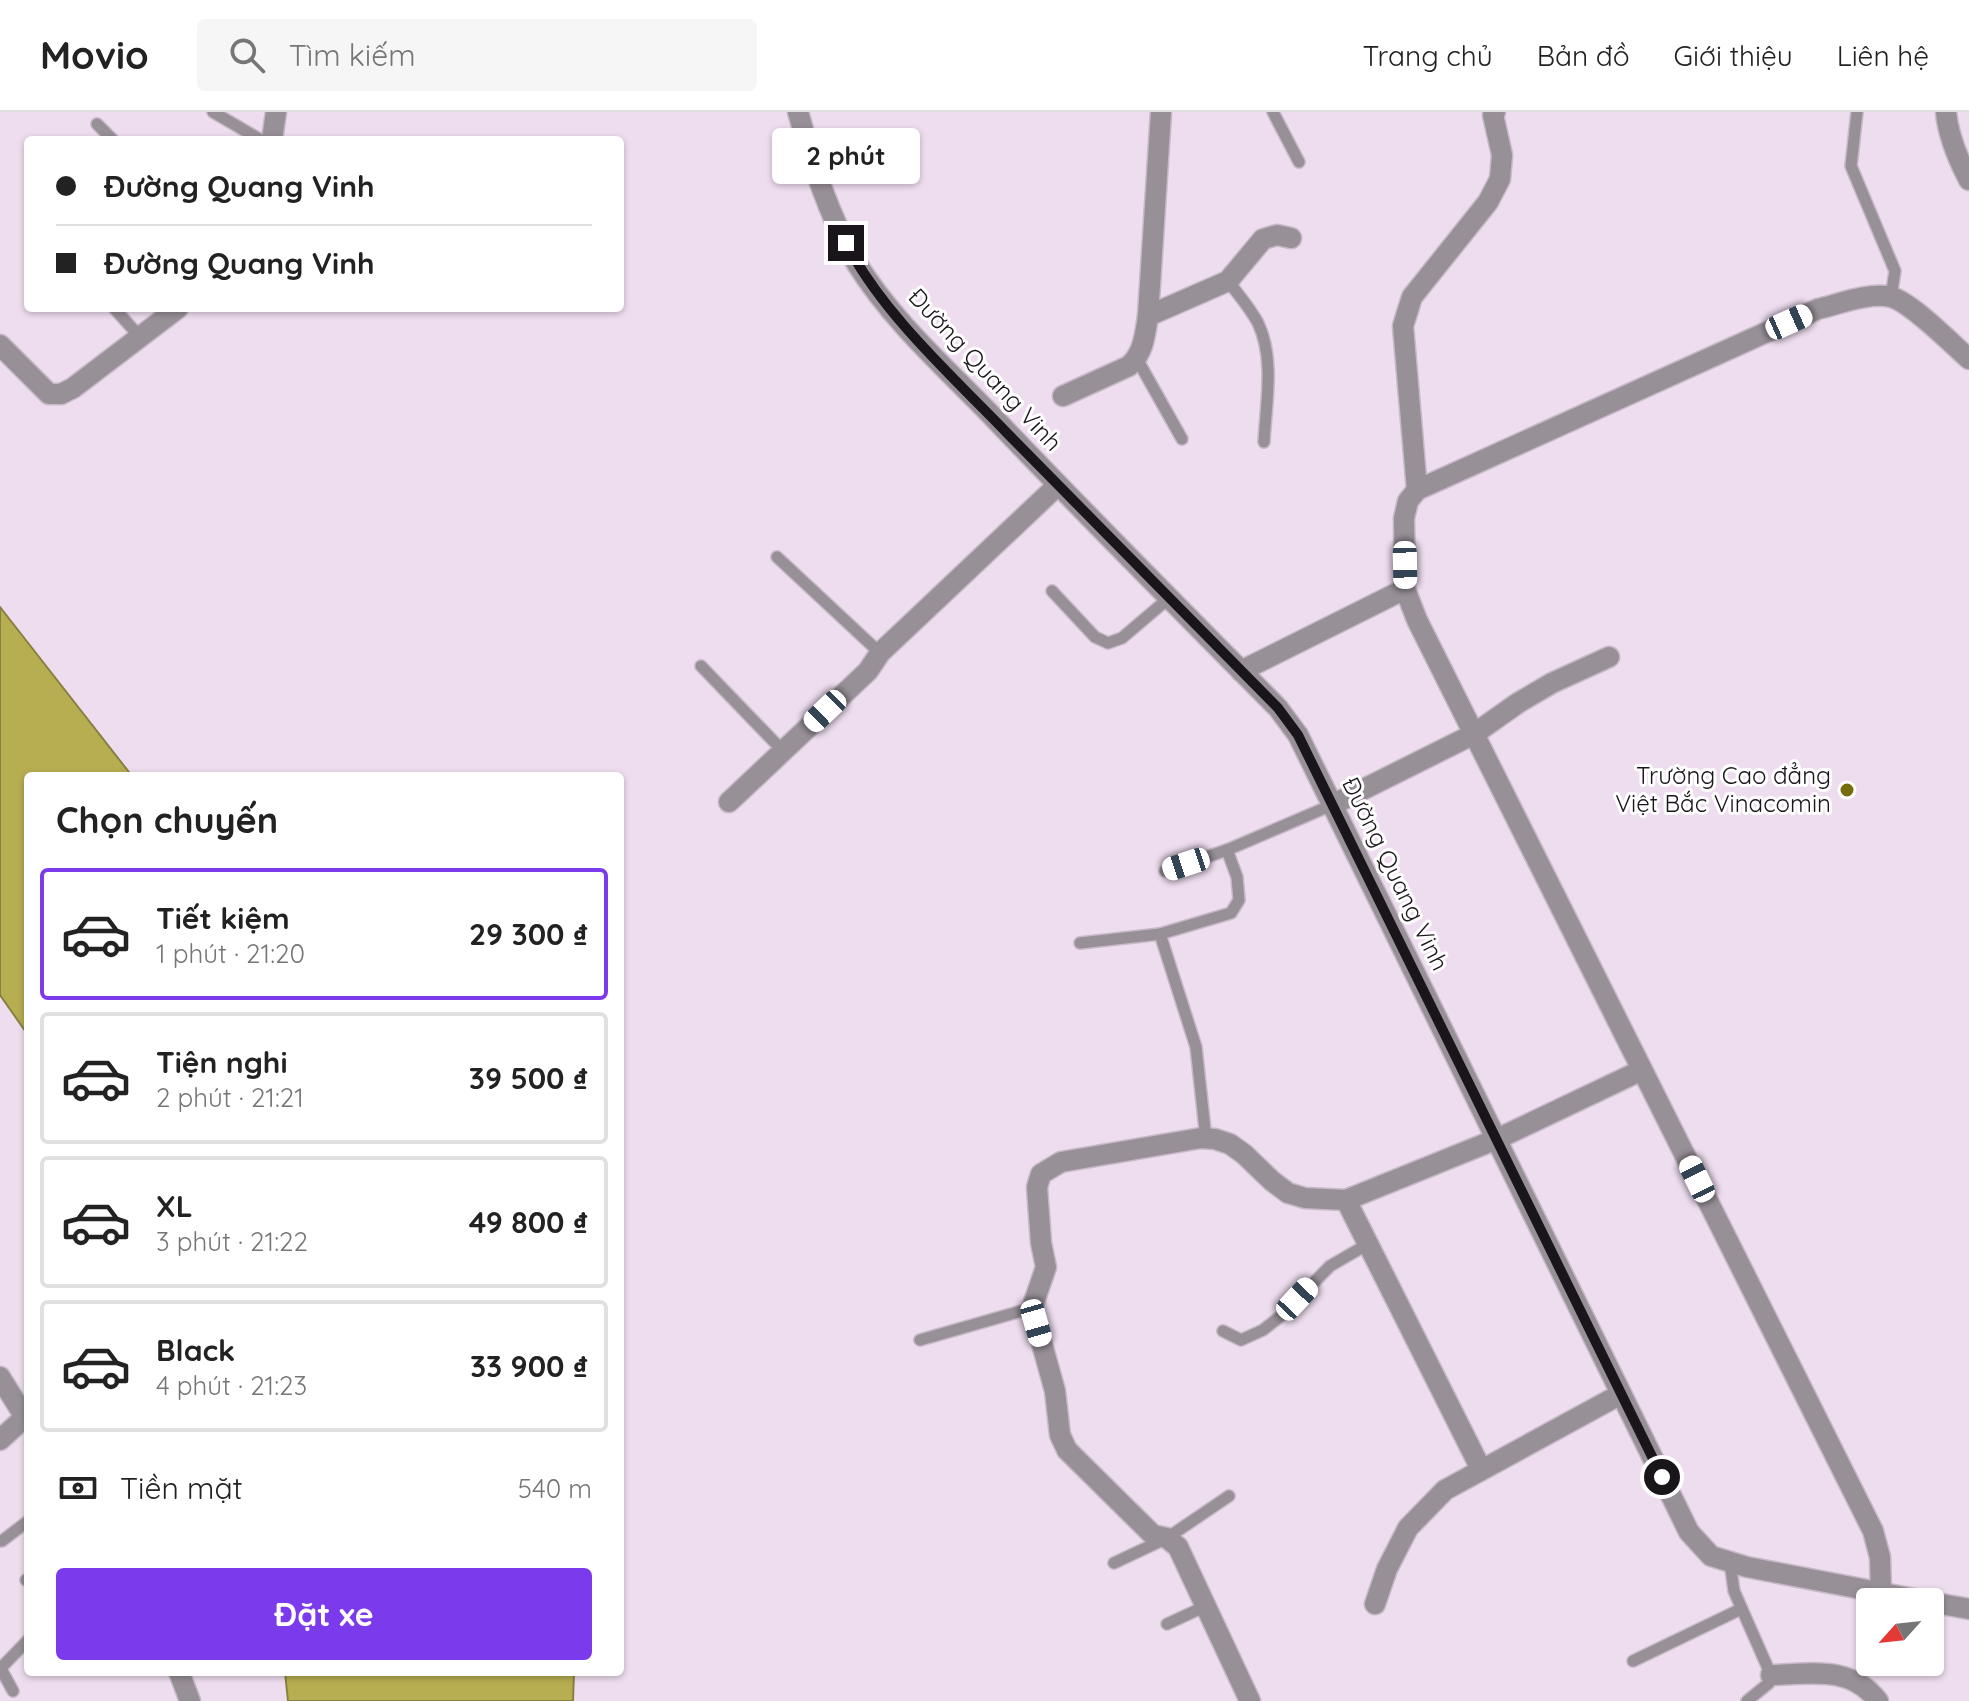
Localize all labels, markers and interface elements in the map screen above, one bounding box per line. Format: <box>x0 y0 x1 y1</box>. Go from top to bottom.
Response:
search box <box>197 19 757 91</box>
text: Movio <box>40 31 149 79</box>
icon: search <box>225 33 269 77</box>
text: Tìm kiếm <box>289 36 416 74</box>
text: Trang chủ <box>1362 38 1493 73</box>
text: Bản đồ <box>1537 38 1630 73</box>
text: Giới thiệu <box>1674 38 1793 73</box>
text: Liên hệ <box>1837 38 1929 73</box>
callout: 2 phút <box>772 127 920 183</box>
text: 2 phút <box>806 139 886 172</box>
text: Đường Quang Vinh <box>104 167 375 205</box>
route end <box>828 225 864 261</box>
text: Đường Quang Vinh <box>104 244 375 282</box>
street label: Đường Quang Vinh <box>903 282 1069 457</box>
car <box>1762 301 1816 343</box>
car <box>1393 541 1417 589</box>
car <box>799 686 851 736</box>
place label: Trường Cao đẳng Việt Bắc Vinacomin <box>1615 760 1831 818</box>
street label: Đường Quang Vinh <box>1336 772 1456 975</box>
marker: Trường Cao đẳng Việt Bắc Vinacomin <box>1838 781 1856 799</box>
text: Chọn chuyến <box>56 797 278 842</box>
car <box>1159 845 1213 883</box>
icon: car <box>60 898 132 970</box>
text: Tiết kiệm <box>156 899 290 937</box>
text: 29 300 ₫ <box>469 915 588 953</box>
text: 1 phút · 21:20 <box>156 937 305 970</box>
icon: car <box>60 1042 132 1114</box>
text: Tiện nghi <box>156 1043 288 1081</box>
text: 39 500 ₫ <box>469 1059 588 1097</box>
text: 2 phút · 21:21 <box>156 1081 304 1114</box>
car <box>1676 1152 1718 1206</box>
icon: car <box>60 1186 132 1258</box>
text: XL <box>156 1187 193 1225</box>
text: 49 800 ₫ <box>469 1203 588 1241</box>
text: 3 phút · 21:22 <box>156 1225 308 1258</box>
car <box>1272 1273 1322 1325</box>
car <box>1018 1297 1054 1349</box>
icon: car <box>60 1330 132 1402</box>
text: Black <box>156 1331 235 1369</box>
text: 33 900 ₫ <box>470 1347 588 1385</box>
text: 4 phút · 21:23 <box>156 1369 307 1402</box>
route start <box>1644 1459 1680 1495</box>
icon: cash <box>56 1466 100 1510</box>
text: Tiền mặt <box>120 1469 243 1507</box>
text: 540 m <box>518 1472 592 1505</box>
button: Đặt xe <box>56 1568 592 1660</box>
north arrow <box>1856 1588 1944 1676</box>
map controls <box>1856 1588 1944 1676</box>

